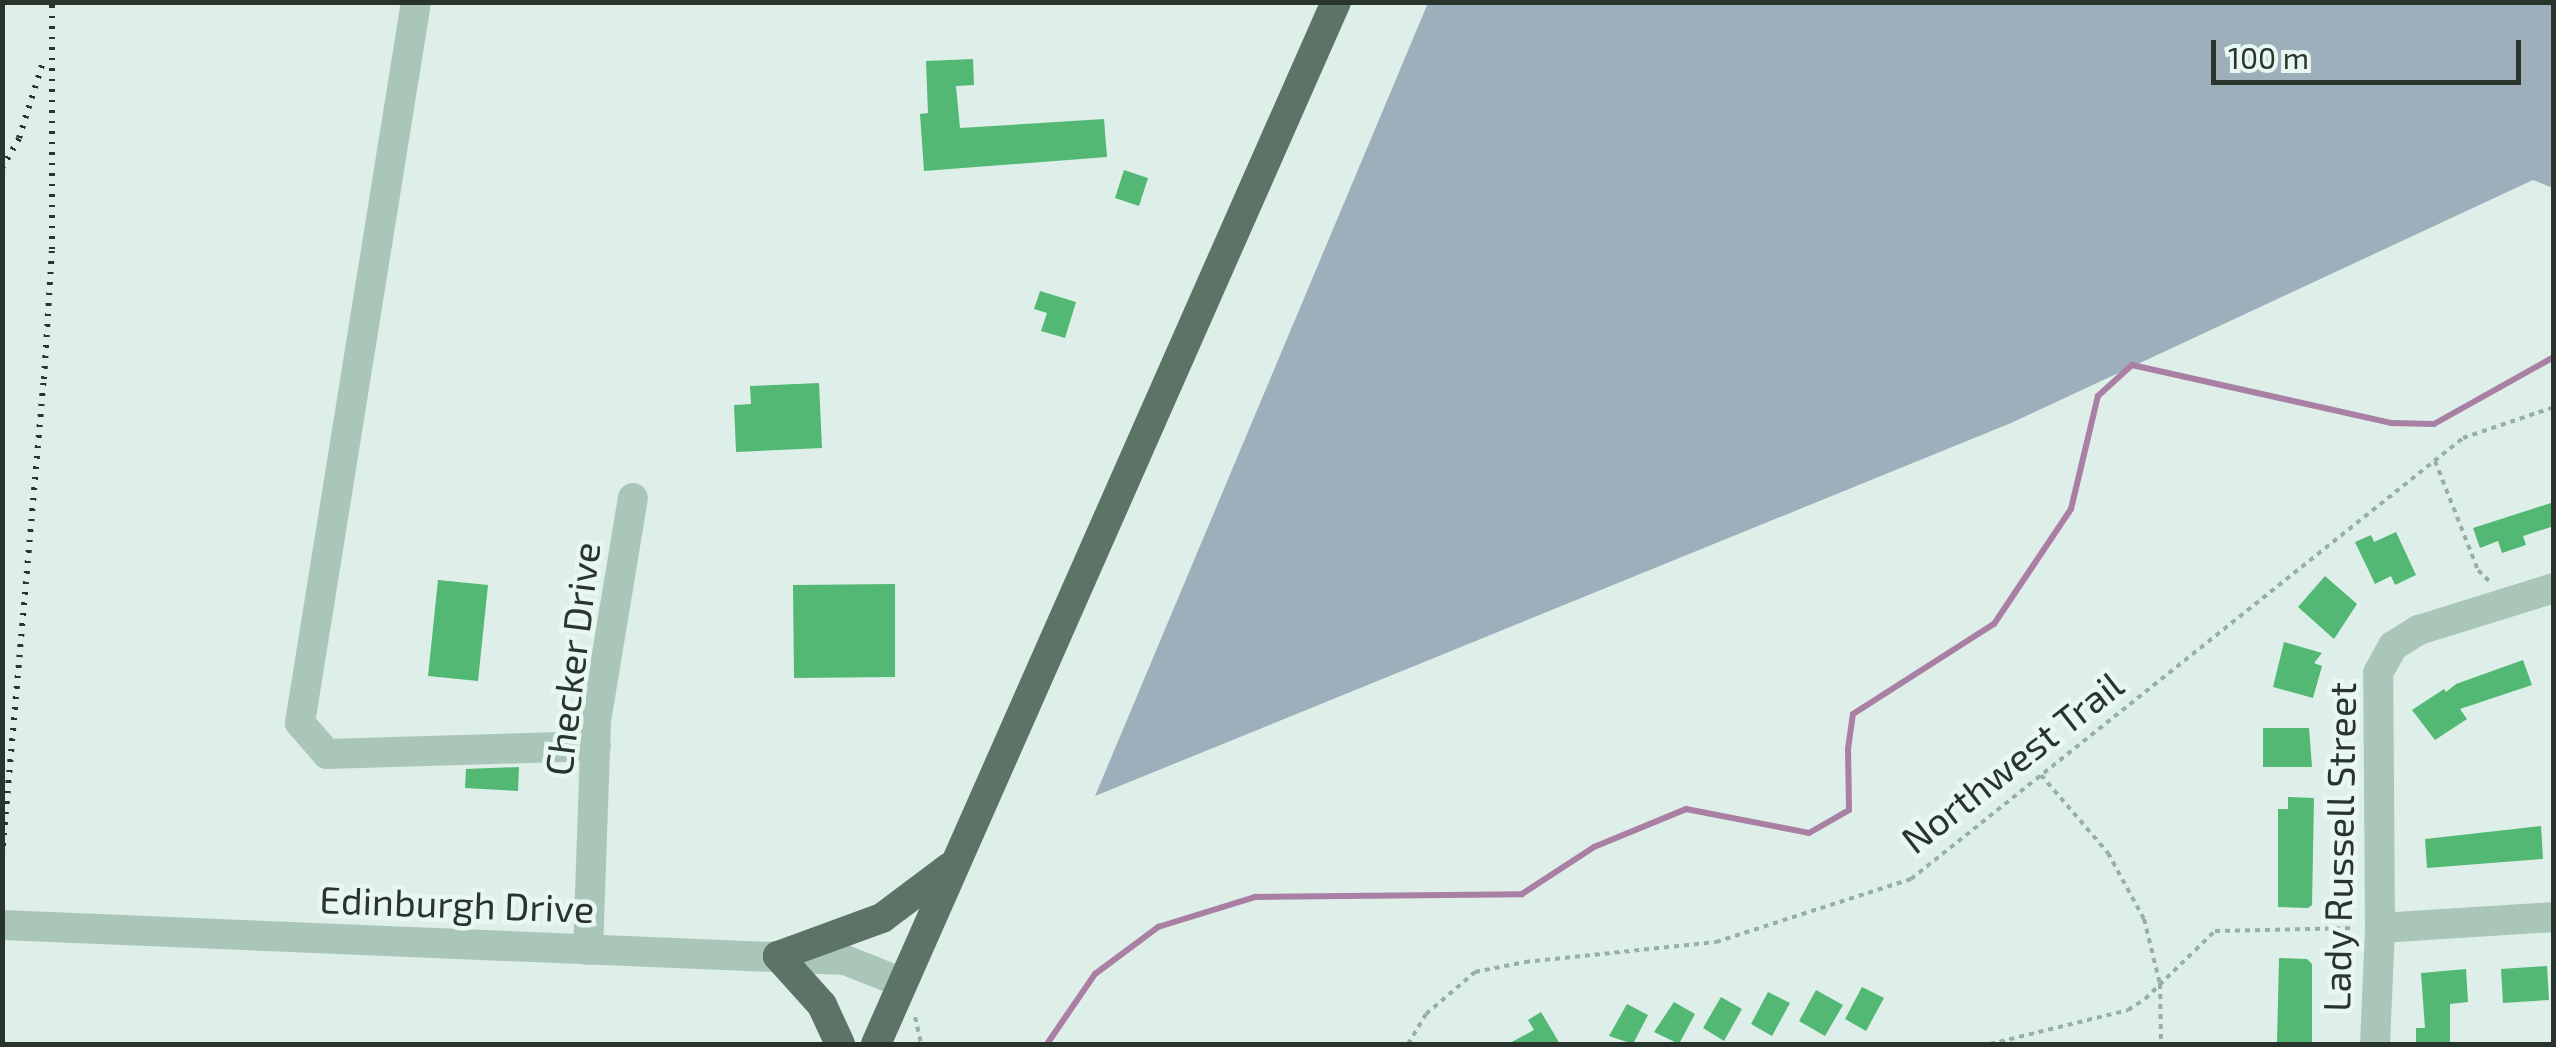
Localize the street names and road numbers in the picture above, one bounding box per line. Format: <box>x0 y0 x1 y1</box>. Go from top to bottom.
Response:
street label: Checker Drive <box>535 539 609 779</box>
street label: Northwest Trail <box>1892 661 2132 863</box>
street label: Lady Russell Street <box>2313 681 2365 1013</box>
street label: Edinburgh Drive <box>319 876 595 932</box>

